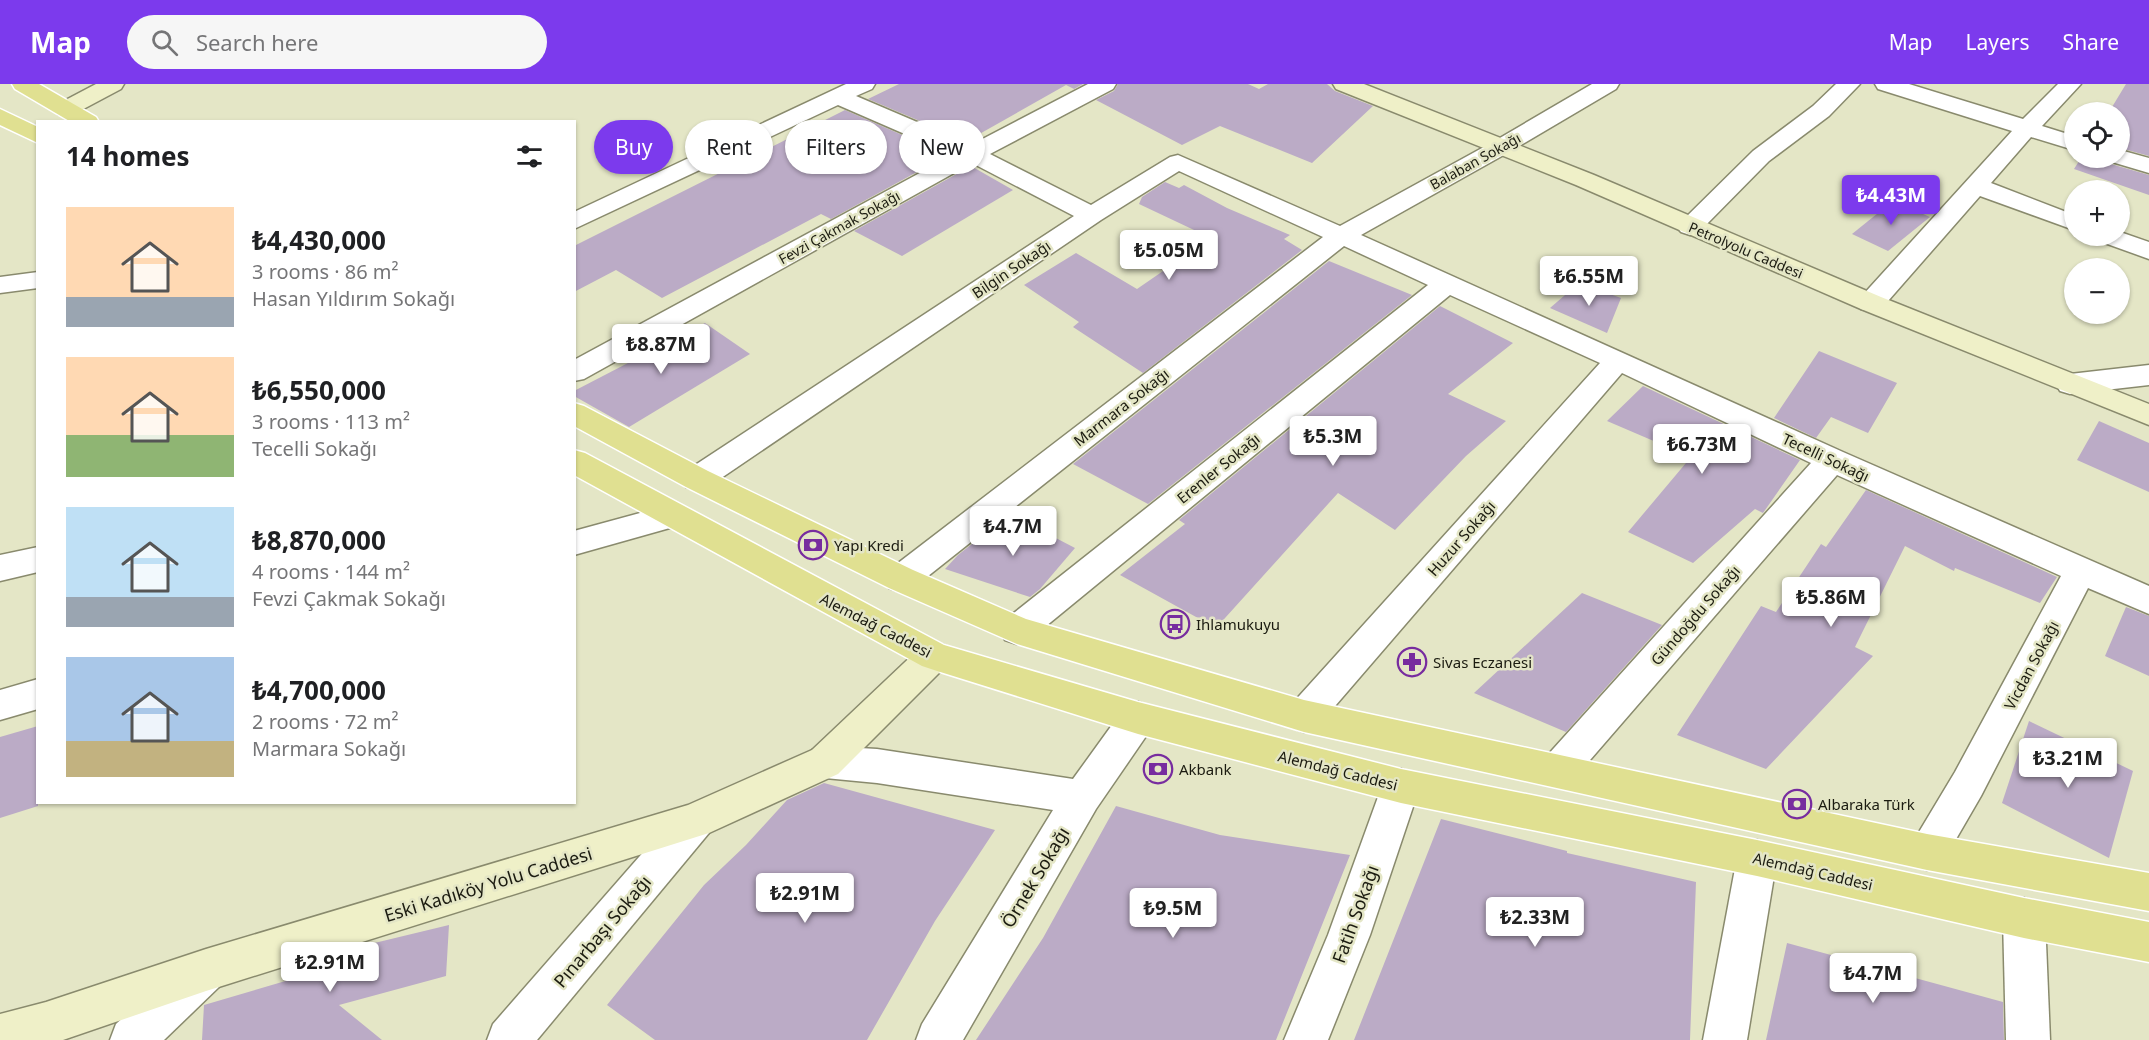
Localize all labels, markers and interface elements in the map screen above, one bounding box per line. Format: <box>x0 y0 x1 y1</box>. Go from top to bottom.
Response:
search box <box>127 15 547 69</box>
text: Map <box>30 23 91 61</box>
icon: search <box>148 26 181 59</box>
text: Search here <box>196 27 318 57</box>
text: Map <box>1889 28 1933 56</box>
text: Layers <box>1966 28 2030 56</box>
text: Share <box>2063 28 2119 56</box>
map controls <box>2064 102 2130 324</box>
button: locate <box>2064 102 2130 168</box>
chip: Buy <box>594 120 673 174</box>
chip: Rent <box>685 120 773 174</box>
chip: Filters <box>785 120 887 174</box>
chip: New <box>899 120 985 174</box>
street label: Balaban Sokağı <box>1426 128 1524 194</box>
text: 14 homes <box>66 138 190 174</box>
icon: filters <box>513 140 546 173</box>
pin: ₺4.43M <box>1842 175 1940 226</box>
button: + <box>2064 180 2130 246</box>
text: ₺4.43M <box>1856 181 1926 208</box>
street label: Fevzi Çakmak Sokağı <box>775 186 903 268</box>
street label: Petrolyolu Caddesi <box>1686 217 1806 283</box>
text: ₺4,430,000 <box>252 222 386 258</box>
pin: ₺5.05M <box>1120 230 1218 281</box>
icon: home <box>114 231 186 303</box>
street label: Bilgin Sokağı <box>968 235 1054 303</box>
text: ₺5.05M <box>1134 236 1204 263</box>
pin: ₺6.55M <box>1540 256 1638 307</box>
text: 3 rooms · 86 m² <box>252 258 399 285</box>
button: − <box>2064 258 2130 324</box>
text: ₺6.55M <box>1554 262 1624 289</box>
text: Hasan Yıldırım Sokağı <box>252 285 455 312</box>
pin: ₺8.87M <box>612 324 710 375</box>
text: ₺8.87M <box>626 330 696 357</box>
street label: Marmara Sokağı <box>1069 364 1173 450</box>
text: ₺6,550,000 <box>252 372 386 408</box>
icon: home <box>114 381 186 453</box>
text: 3 rooms · 113 m² <box>252 408 410 435</box>
pin: ₺5.3M <box>1291 416 1375 467</box>
text: ₺5.3M <box>1304 422 1362 449</box>
pin: ₺6.73M <box>1653 424 1751 475</box>
street label: Erenler Sokağı <box>1172 428 1264 508</box>
street label: Tecelli Sokağı <box>1779 428 1873 486</box>
text: ₺6.73M <box>1667 430 1737 457</box>
text: Tecelli Sokağı <box>252 435 377 462</box>
street label: Huzur Sokağı <box>1423 496 1499 580</box>
pin: ₺4.7M <box>971 506 1055 557</box>
text: ₺4.7M <box>984 512 1042 539</box>
text: ₺8,870,000 <box>252 522 386 558</box>
bank icon: Yapı Kredi <box>797 529 829 561</box>
icon: home <box>114 531 186 603</box>
place label: Yapı Kredi <box>834 535 904 555</box>
text: 4 rooms · 144 m² <box>252 558 410 585</box>
street label: Gündoğdu Sokağı <box>1646 561 1744 669</box>
pin: ₺5.86M <box>1782 577 1880 628</box>
text: ₺5.86M <box>1796 583 1866 610</box>
text: Fevzi Çakmak Sokağı <box>252 585 446 612</box>
street label: Alemdağ Caddesi <box>817 588 935 662</box>
bus stop icon: Ihlamukuyu <box>1159 608 1191 640</box>
place label: Ihlamukuyu <box>1196 614 1280 634</box>
street label: Vicdan Sokağı <box>1999 617 2063 713</box>
pharmacy icon: Sivas Eczanesi <box>1396 646 1428 678</box>
place label: Sivas Eczanesi <box>1433 652 1532 672</box>
text: ₺4,700,000 <box>252 672 386 708</box>
icon: home <box>114 681 186 753</box>
text: 2 rooms · 72 m² <box>252 708 399 735</box>
text: Marmara Sokağı <box>252 735 406 762</box>
pin: ₺3.21M <box>2019 738 2117 789</box>
text: ₺3.21M <box>2033 744 2103 771</box>
street label: Alemdağ Caddesi <box>1276 745 1400 795</box>
bank icon: Akbank <box>1142 753 1174 785</box>
place label: Akbank <box>1179 759 1232 779</box>
bank icon: Albaraka Türk <box>1781 788 1813 820</box>
place label: Albaraka Türk <box>1818 794 1915 814</box>
street label: Örnek Sokağı <box>996 822 1074 932</box>
street label: Eski Kadıköy Yolu Caddesi <box>381 841 595 927</box>
street label: Alemdağ Caddesi <box>1751 847 1875 895</box>
street label: Fatih Sokağı <box>1326 862 1384 966</box>
street label: Pınarbaşı Sokağı <box>548 870 656 992</box>
pin: ₺2.91M <box>756 873 854 924</box>
text: ₺2.91M <box>770 879 840 906</box>
pin: ₺9.5M <box>1131 888 1215 939</box>
text: ₺9.5M <box>1144 894 1202 921</box>
pin: ₺2.33M <box>1486 897 1584 948</box>
text: ₺2.33M <box>1500 903 1570 930</box>
pin: ₺2.91M <box>281 942 379 993</box>
text: ₺2.91M <box>295 948 365 975</box>
pin: ₺4.7M <box>1831 953 1915 1004</box>
text: ₺4.7M <box>1844 959 1902 986</box>

